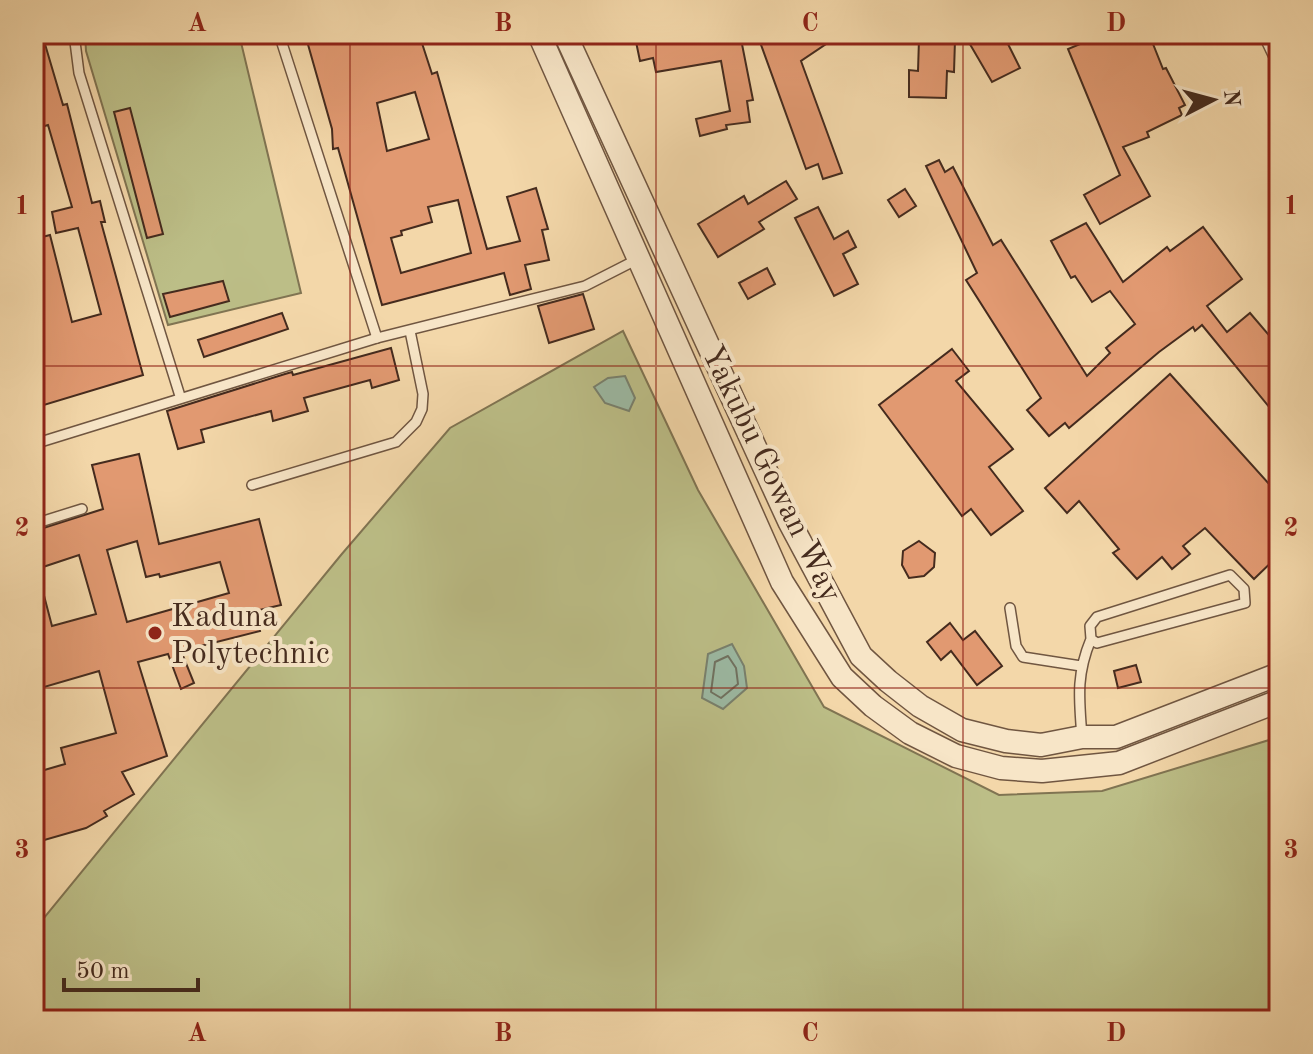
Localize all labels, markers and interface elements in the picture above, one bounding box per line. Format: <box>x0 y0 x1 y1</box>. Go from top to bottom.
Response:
text: A <box>187 11 207 37</box>
text: B <box>494 11 512 37</box>
text: C <box>801 11 819 37</box>
text: D <box>1106 11 1126 37</box>
north arrow <box>1173 60 1253 140</box>
text: N <box>1219 89 1243 108</box>
text: 1 <box>14 194 30 220</box>
text: 1 <box>1283 194 1299 220</box>
street label: Yakubu Gowan Way <box>694 341 846 608</box>
text: 2 <box>14 516 30 542</box>
text: 2 <box>1283 516 1299 542</box>
place label: Kaduna Polytechnic <box>171 602 330 671</box>
marker: Kaduna Polytechnic <box>146 624 164 642</box>
text: 3 <box>14 838 30 864</box>
text: 3 <box>1283 838 1299 864</box>
scale bar <box>64 942 198 992</box>
text: 50 m <box>76 960 130 984</box>
text: A <box>187 1021 207 1047</box>
text: B <box>494 1021 512 1047</box>
text: C <box>801 1021 819 1047</box>
text: D <box>1106 1021 1126 1047</box>

